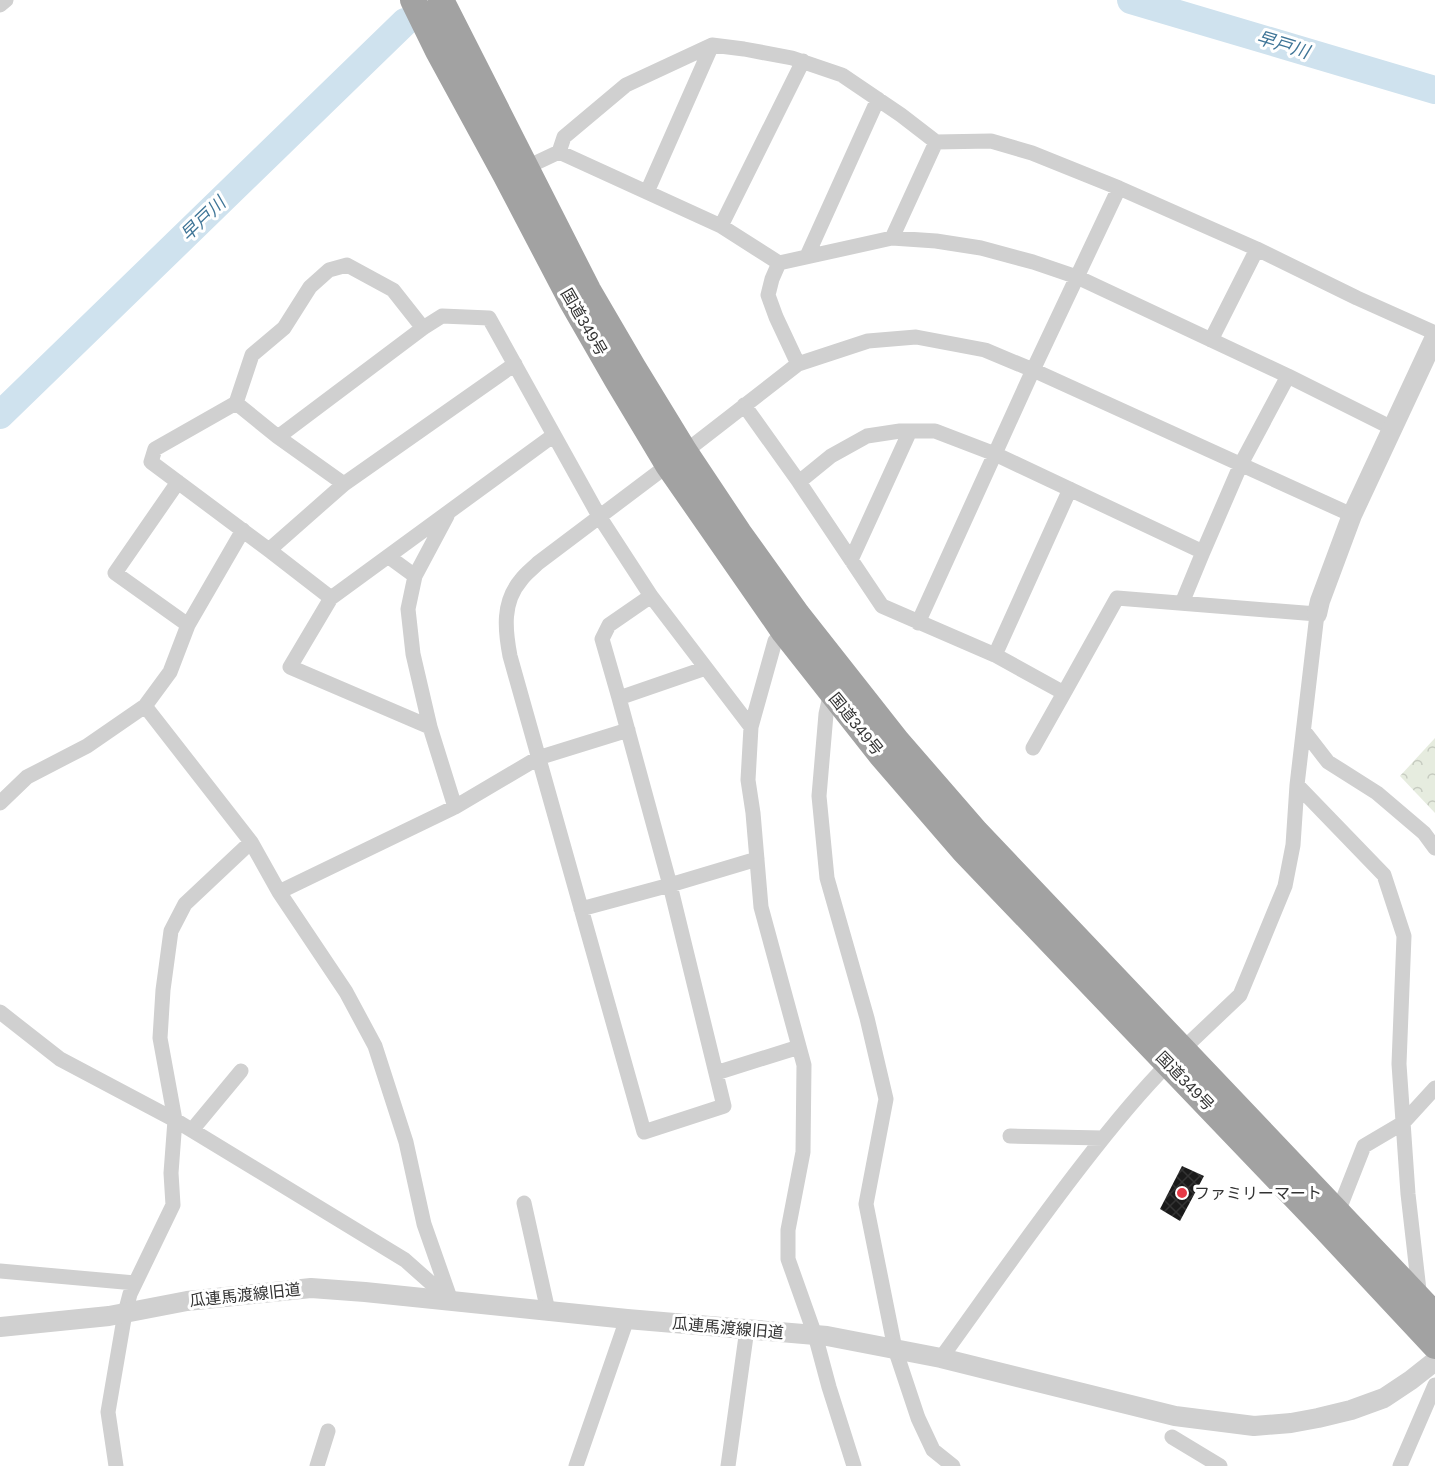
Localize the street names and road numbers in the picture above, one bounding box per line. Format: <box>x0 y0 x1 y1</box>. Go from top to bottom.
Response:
street label: 国道349号 <box>558 285 610 359</box>
street label: 国道349号 <box>826 690 886 758</box>
street label: 国道349号 <box>1153 1048 1217 1114</box>
street label: 瓜連馬渡線旧道 <box>188 1281 302 1309</box>
street label: 瓜連馬渡線旧道 <box>671 1315 785 1341</box>

